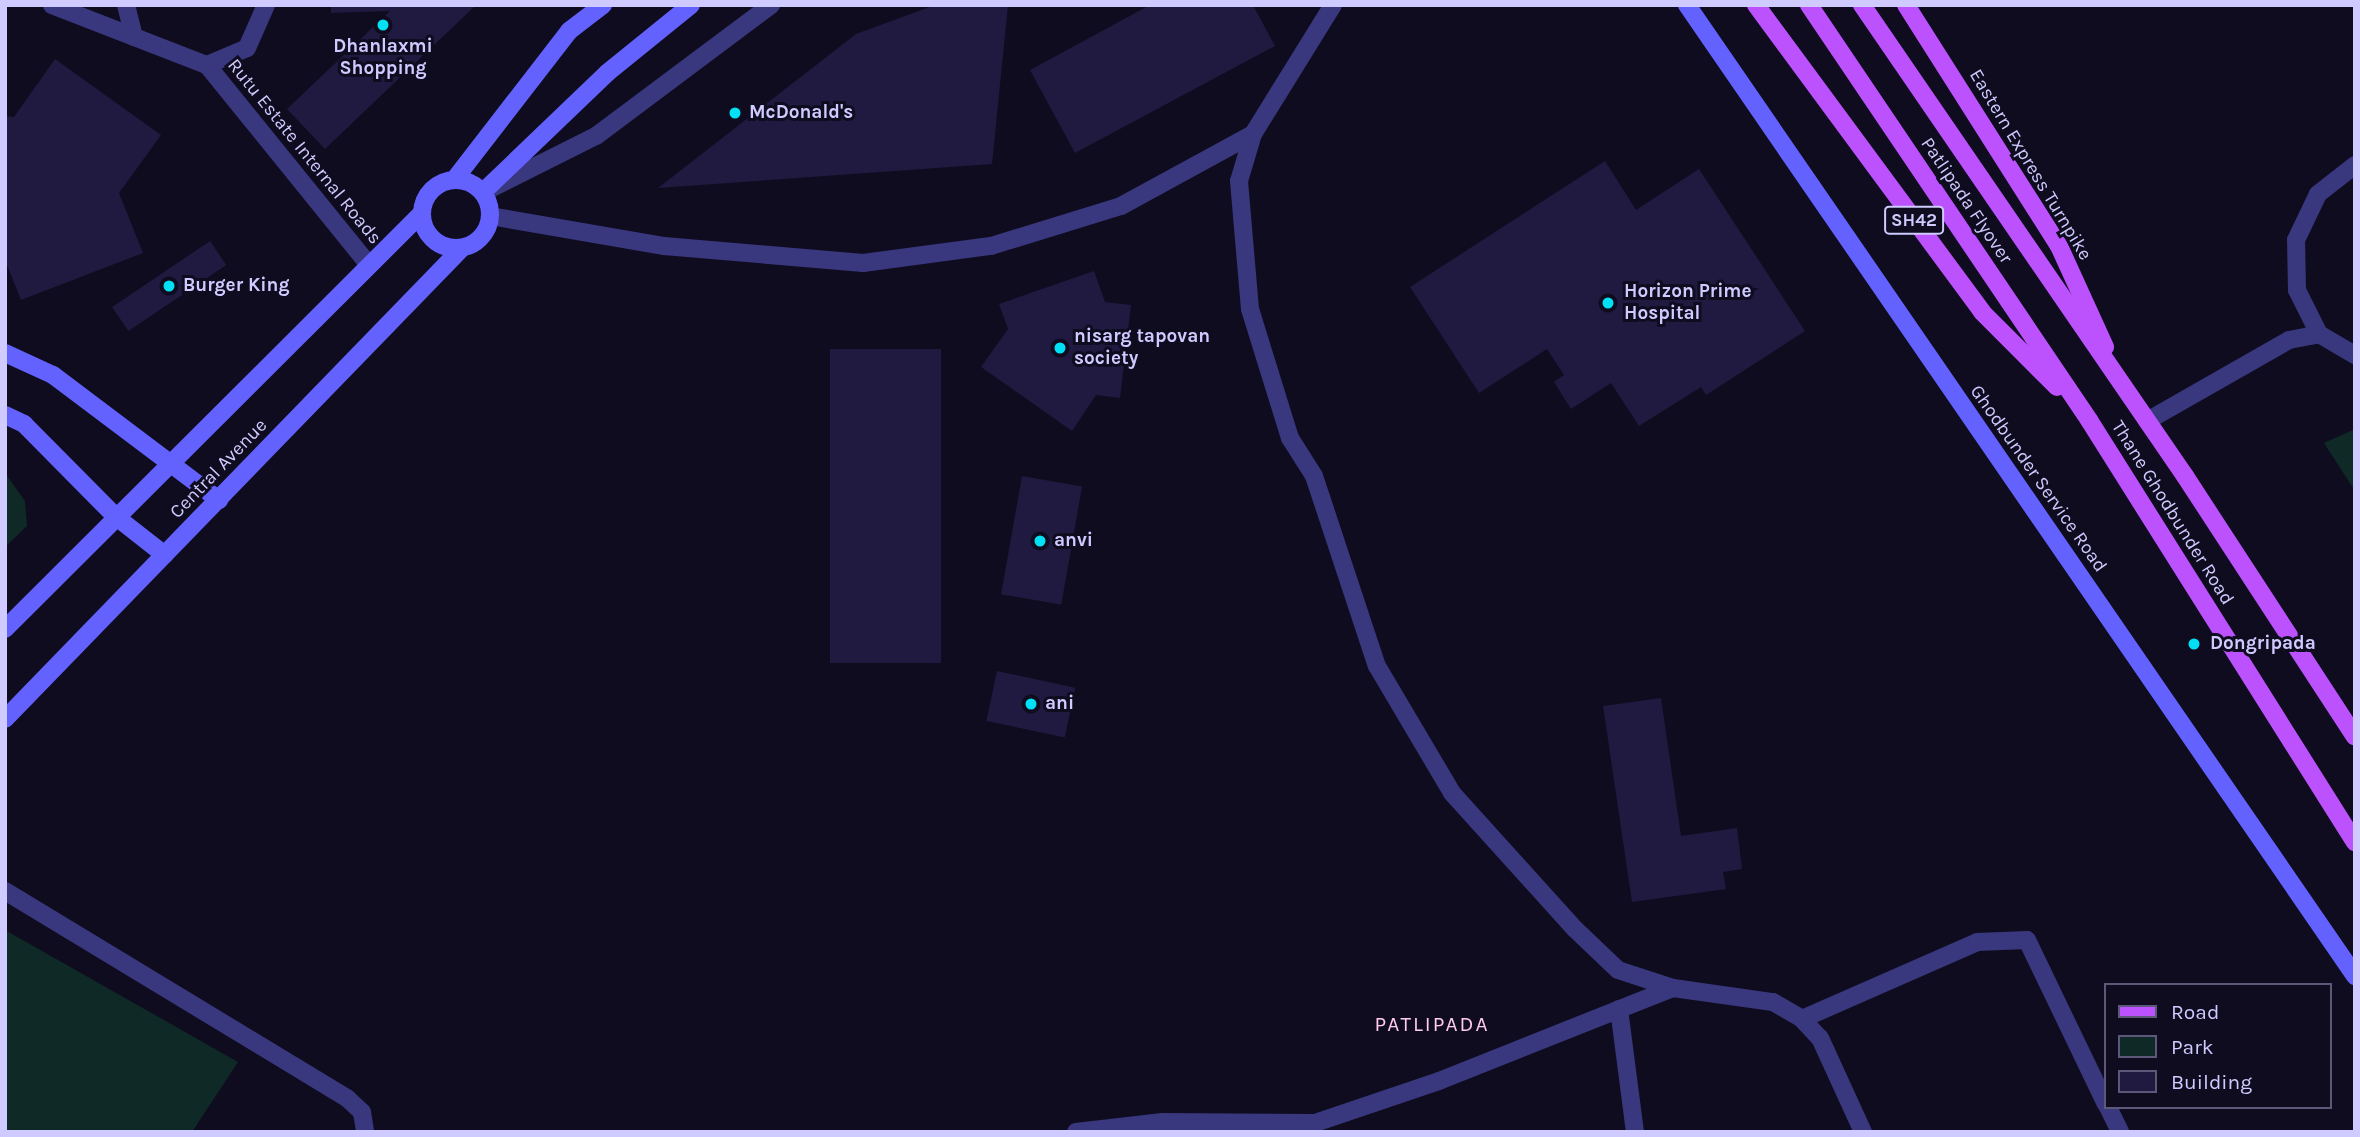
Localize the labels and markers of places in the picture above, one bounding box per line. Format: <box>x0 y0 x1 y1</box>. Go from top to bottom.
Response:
marker: Dhanlaxmi Shopping <box>375 17 391 33</box>
place label: Dhanlaxmi Shopping <box>333 36 433 80</box>
place label: McDonald's <box>749 102 853 124</box>
marker: McDonald's <box>727 105 743 121</box>
place label: Burger King <box>183 275 289 297</box>
marker: Burger King <box>161 278 177 294</box>
place label: Horizon Prime Hospital <box>1624 281 1751 325</box>
marker: Horizon Prime Hospital <box>1598 293 1618 313</box>
place label: nisarg tapovan society <box>1074 326 1210 370</box>
marker: nisarg tapovan society <box>1052 340 1068 356</box>
place label: anvi <box>1054 530 1093 552</box>
marker: anvi <box>1032 533 1048 549</box>
place label: Dongripada <box>2210 633 2316 655</box>
marker: Dongripada <box>2184 634 2204 654</box>
place label: ani <box>1045 693 1074 715</box>
marker: ani <box>1023 696 1039 712</box>

